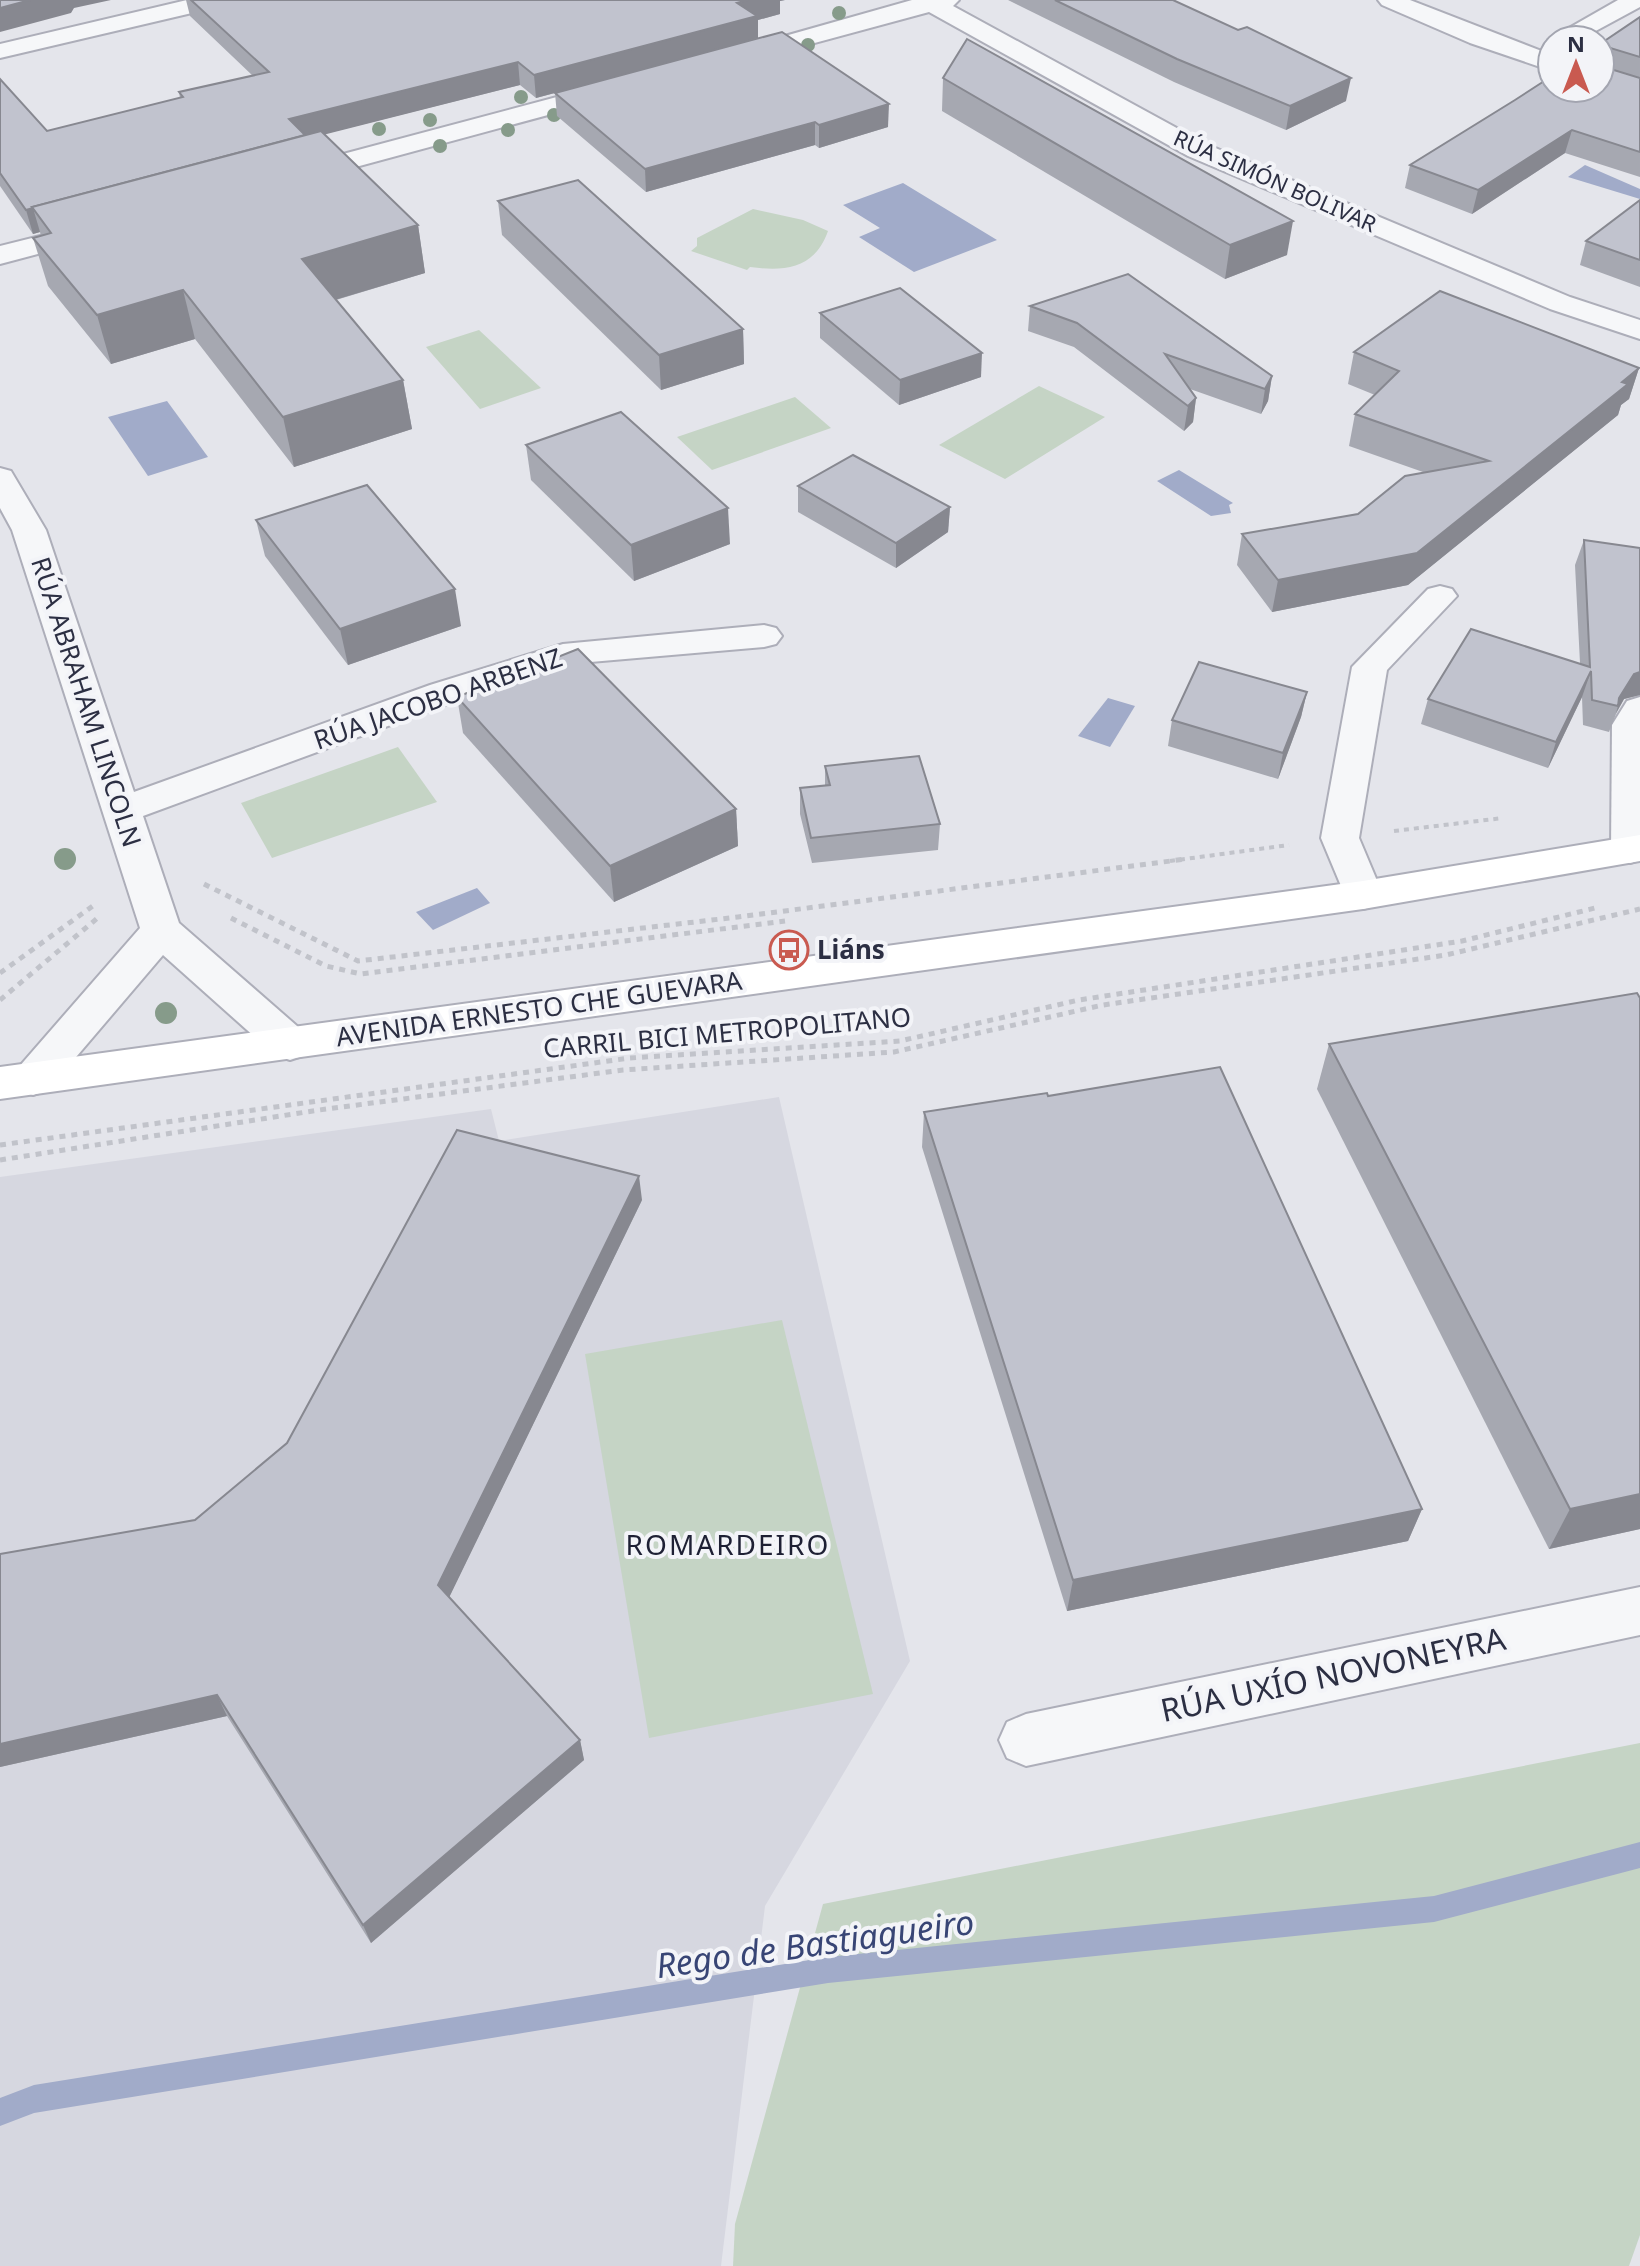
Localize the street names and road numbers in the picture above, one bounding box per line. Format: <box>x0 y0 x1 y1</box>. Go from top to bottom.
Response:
street label: RÚA SIMÓN BOLIVAR <box>1169 122 1382 238</box>
street label: RÚA ABRAHAM LINCOLN <box>23 552 151 851</box>
street label: RÚA JACOBO ARBENZ <box>309 639 567 757</box>
street label: AVENIDA ERNESTO CHE GUEVARA <box>334 962 744 1054</box>
street label: CARRIL BICI METROPOLITANO <box>542 998 912 1066</box>
street label: RÚA UXÍO NOVONEYRA <box>1156 1616 1510 1731</box>

